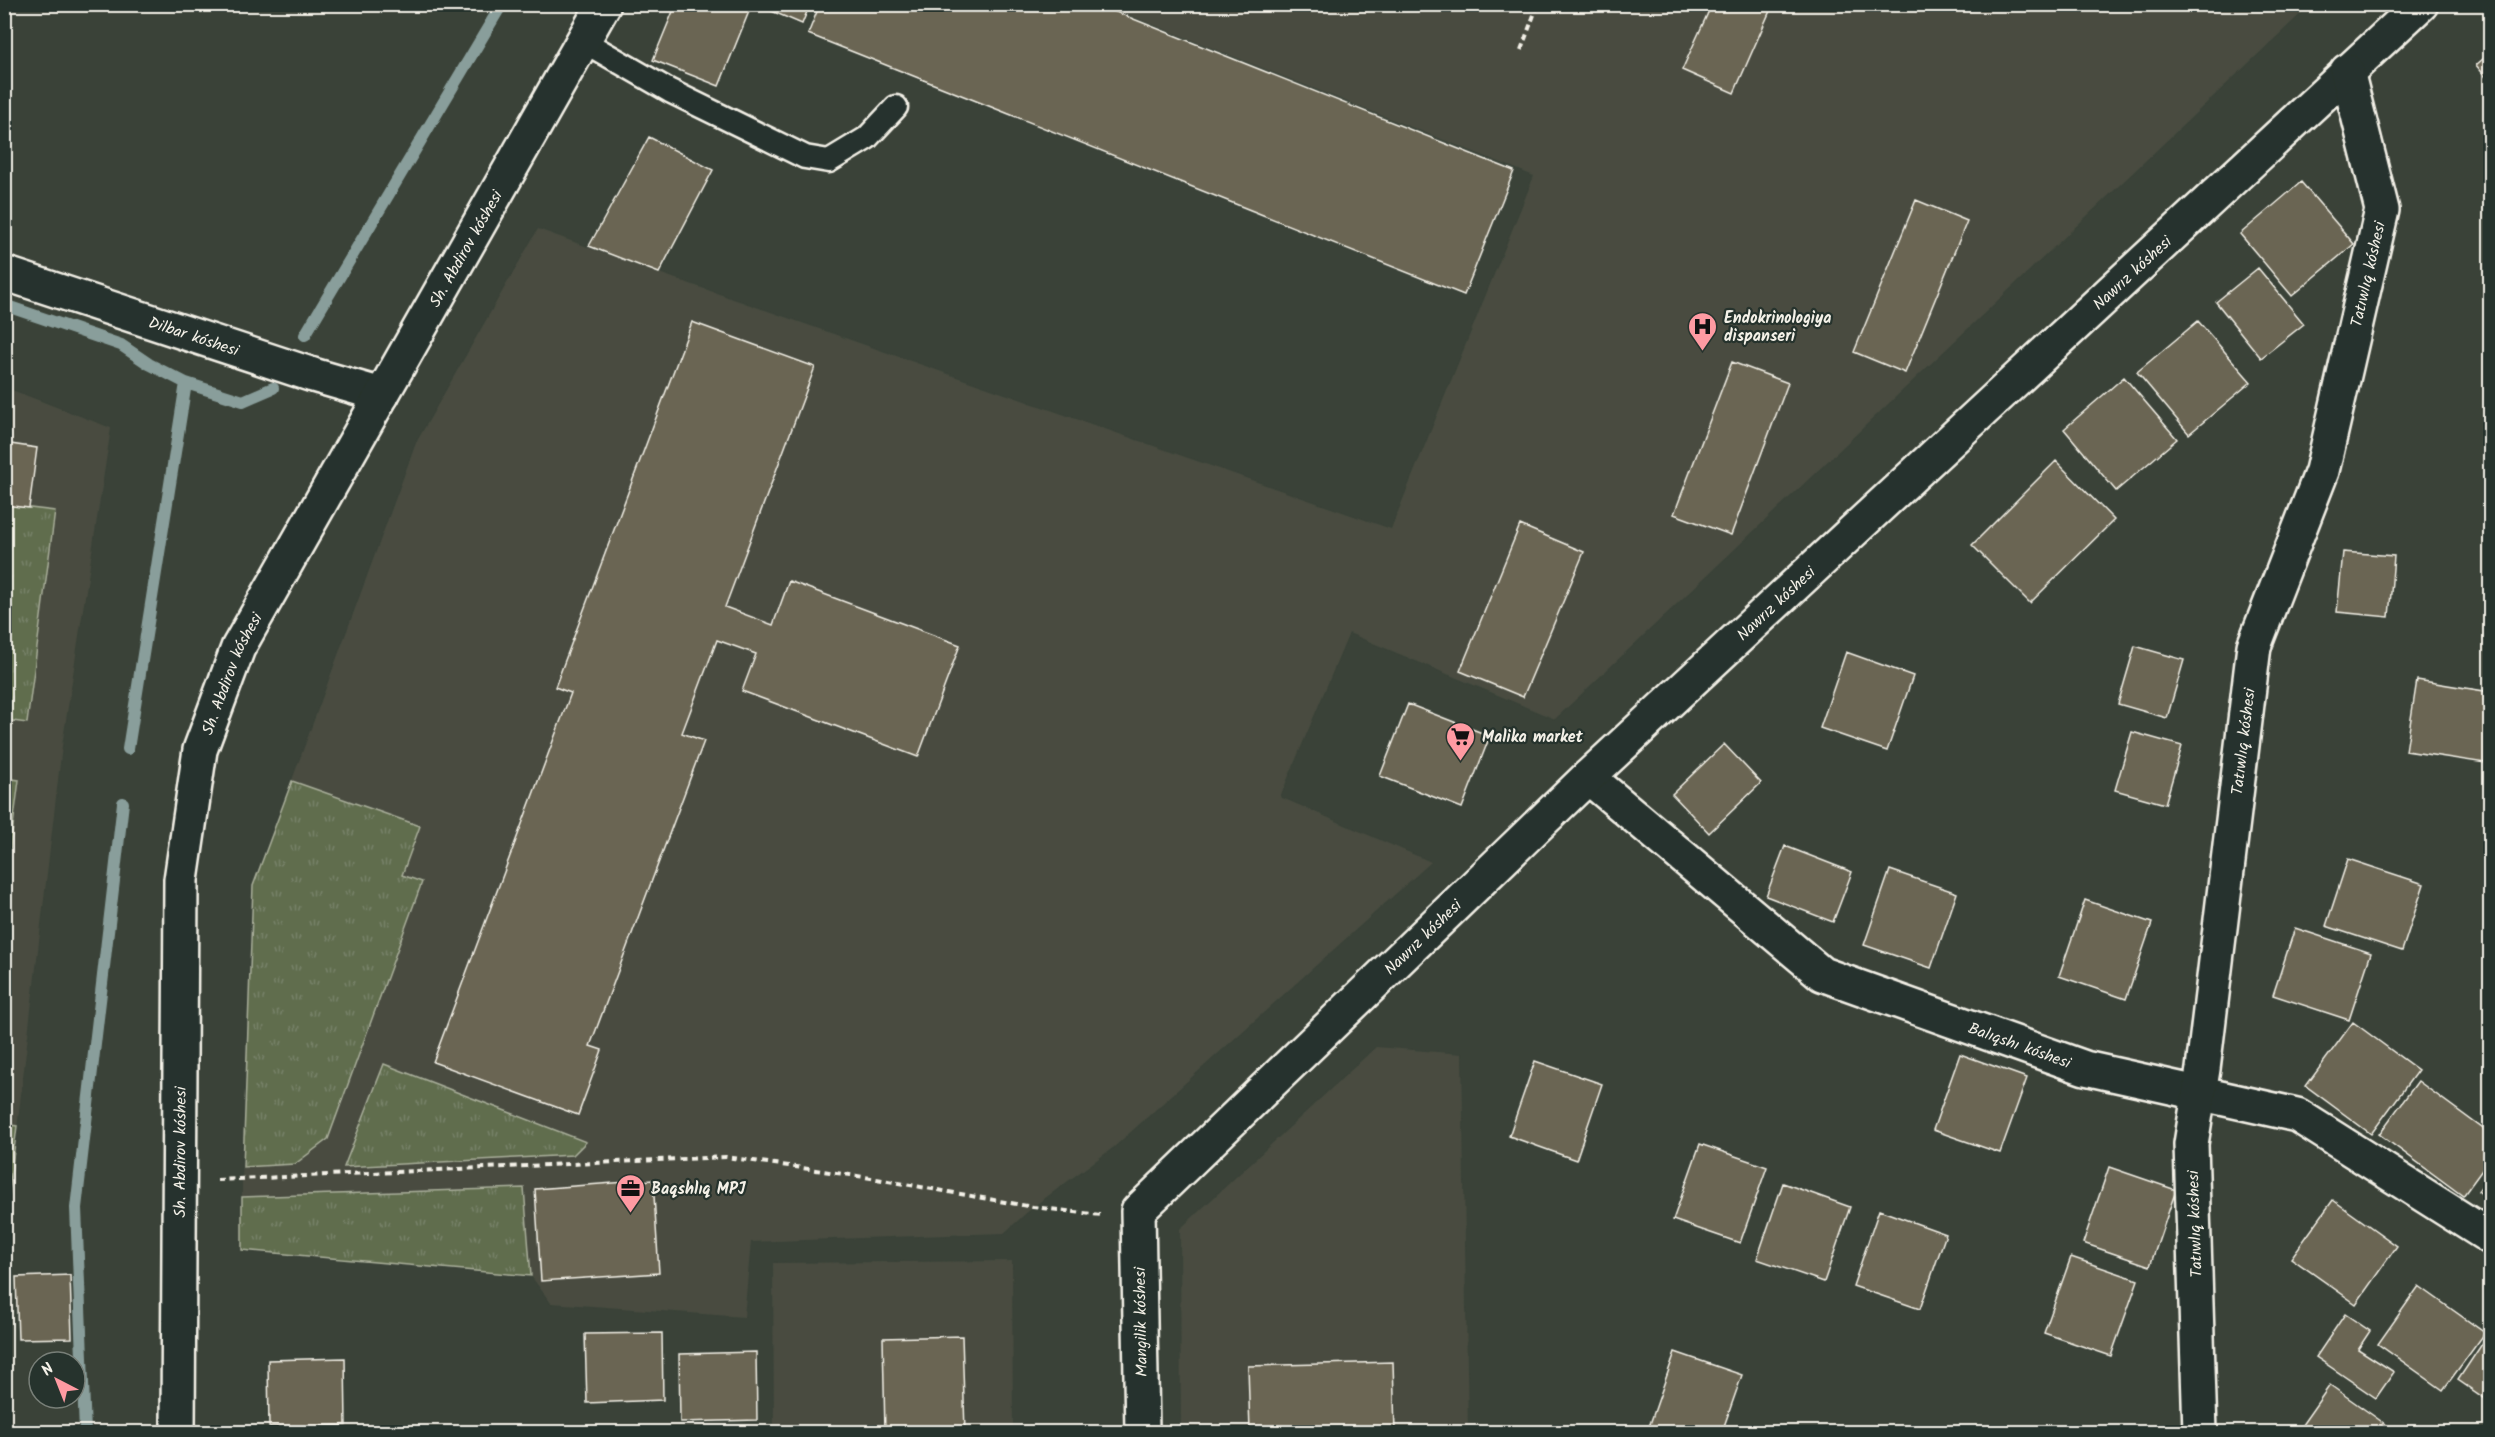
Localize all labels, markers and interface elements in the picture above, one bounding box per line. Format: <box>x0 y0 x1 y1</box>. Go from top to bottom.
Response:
street label: Sh. Abdirov kóshesi <box>423 185 510 312</box>
street label: Tatıwlıq kóshesi <box>2345 218 2393 329</box>
street label: Nawrız kóshesi <box>2088 230 2179 317</box>
place label: Endokrinologiya dispanseri <box>1724 306 1832 349</box>
hospital icon: Endokrinologiya dispanseri <box>1687 310 1719 352</box>
street label: Dilbar kóshesi <box>145 311 243 364</box>
street label: Nawrız kóshesi <box>1731 560 1823 647</box>
street label: Sh. Abdirov kóshesi <box>196 607 270 739</box>
street label: Tatıwlıq kóshesi <box>2225 686 2263 796</box>
supermarket icon: Malika market <box>1445 720 1477 762</box>
place label: Malika market <box>1482 725 1584 750</box>
street label: Nawrız kóshesi <box>1379 893 1469 982</box>
street label: Balıqshı kóshesi <box>1965 1016 2075 1076</box>
street label: Sh. Abdirov kóshesi <box>168 1085 194 1218</box>
street label: Tatıwlıq kóshesi <box>2181 1169 2210 1278</box>
office icon: Baqshlıq MPJ <box>614 1172 646 1214</box>
place label: Baqshlıq MPJ <box>651 1177 747 1202</box>
street label: Mangilik kóshesi <box>1128 1266 1155 1377</box>
north arrow <box>27 1350 87 1410</box>
text: N <box>36 1357 60 1383</box>

